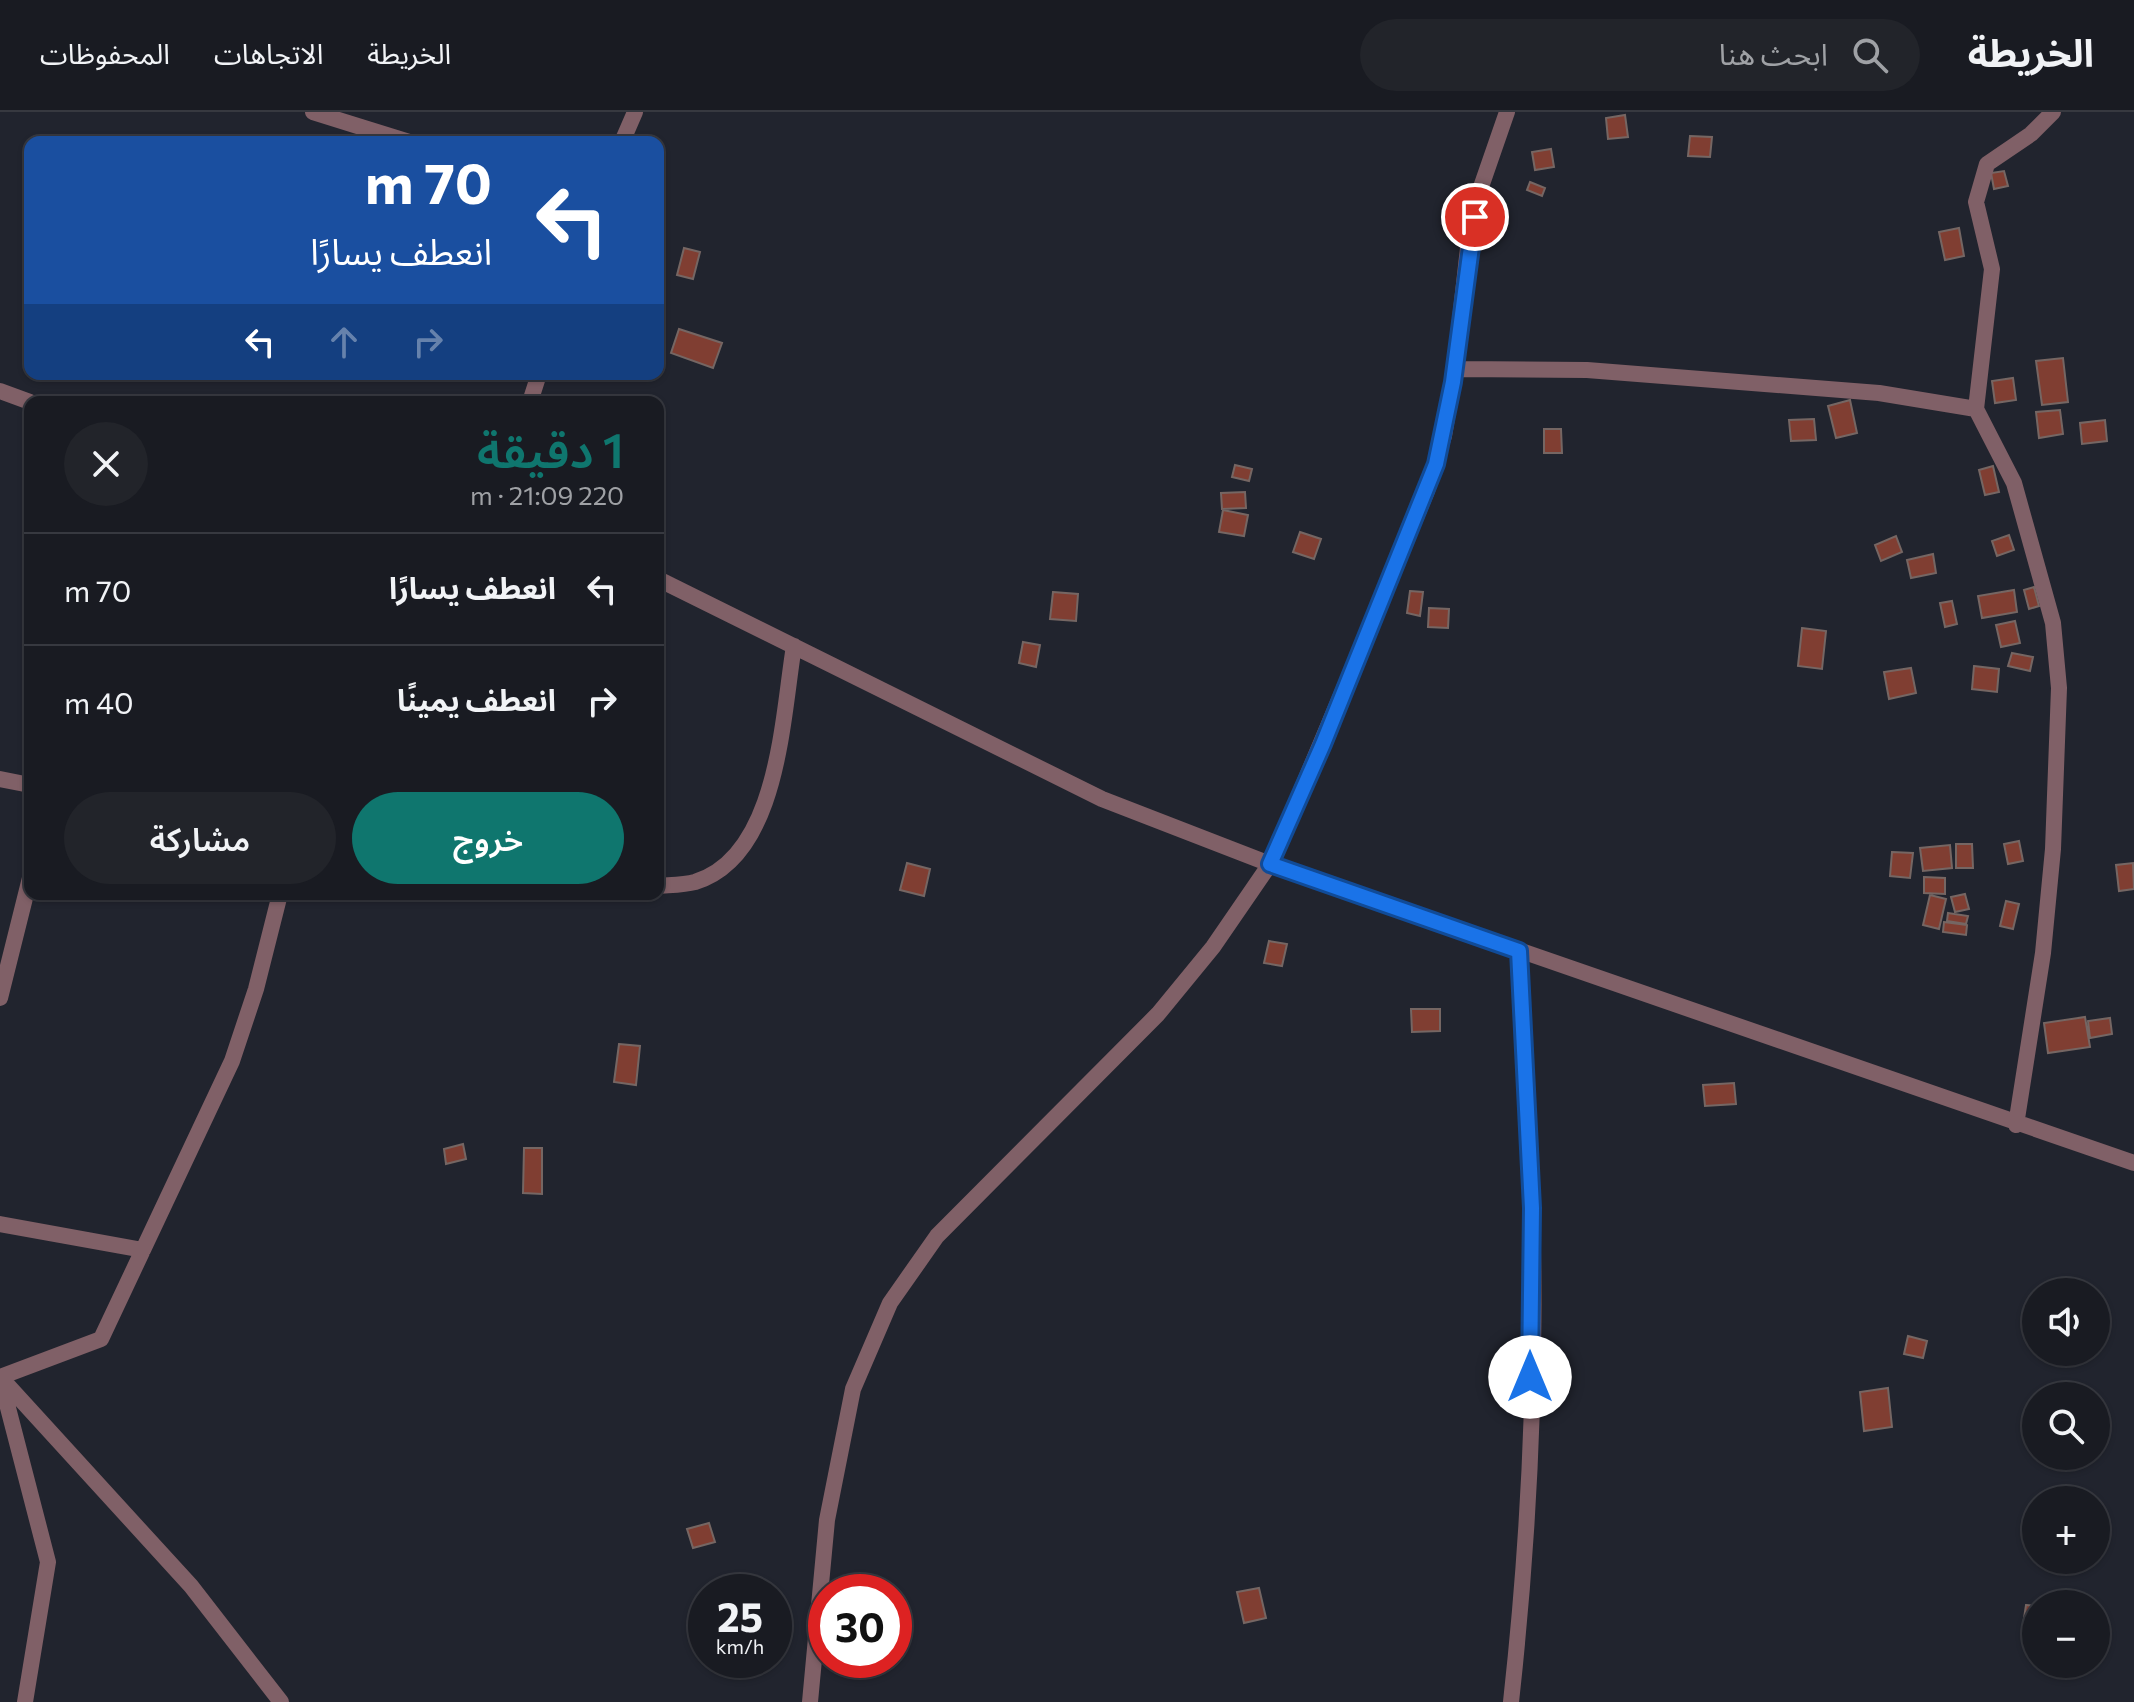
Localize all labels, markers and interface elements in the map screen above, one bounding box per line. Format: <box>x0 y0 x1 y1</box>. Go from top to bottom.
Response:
search box <box>1360 19 1920 91</box>
text: الخريطة <box>1968 28 2094 75</box>
icon: search <box>1848 33 1892 77</box>
text: ابحث هنا <box>1719 34 1828 71</box>
text: المحفوظات <box>40 36 170 70</box>
text: الاتجاهات <box>214 36 323 70</box>
text: الخريطة <box>367 36 451 70</box>
text: 70 m <box>365 147 492 216</box>
icon: left <box>520 168 624 272</box>
pin <box>1441 183 1509 251</box>
icon: arrive <box>1453 195 1497 239</box>
text: انعطف يسارًا <box>310 228 492 272</box>
icon: left <box>238 320 282 364</box>
icon: ahead <box>322 320 366 364</box>
icon: right <box>406 320 450 364</box>
text: 1 دقيقة <box>477 419 624 478</box>
button: close <box>64 422 148 506</box>
text: 220 m · 21:09 <box>470 479 624 510</box>
icon: left <box>580 567 624 611</box>
text: انعطف يسارًا <box>389 568 556 605</box>
text: 70 m <box>64 571 131 608</box>
icon: right <box>580 679 624 723</box>
text: انعطف يمينًا <box>397 680 556 717</box>
text: 40 m <box>64 683 134 720</box>
button: مشاركة <box>64 792 336 884</box>
button: خروج <box>352 792 624 884</box>
map controls <box>2022 1278 2110 1678</box>
button: sound <box>2022 1278 2110 1366</box>
position arrow <box>1488 1335 1572 1419</box>
button: search <box>2022 1382 2110 1470</box>
button: + <box>2022 1486 2110 1574</box>
speed limit sign: 30 <box>808 1574 912 1678</box>
button: − <box>2022 1590 2110 1678</box>
text: 25 <box>717 1591 763 1640</box>
text: km/h <box>716 1634 764 1658</box>

